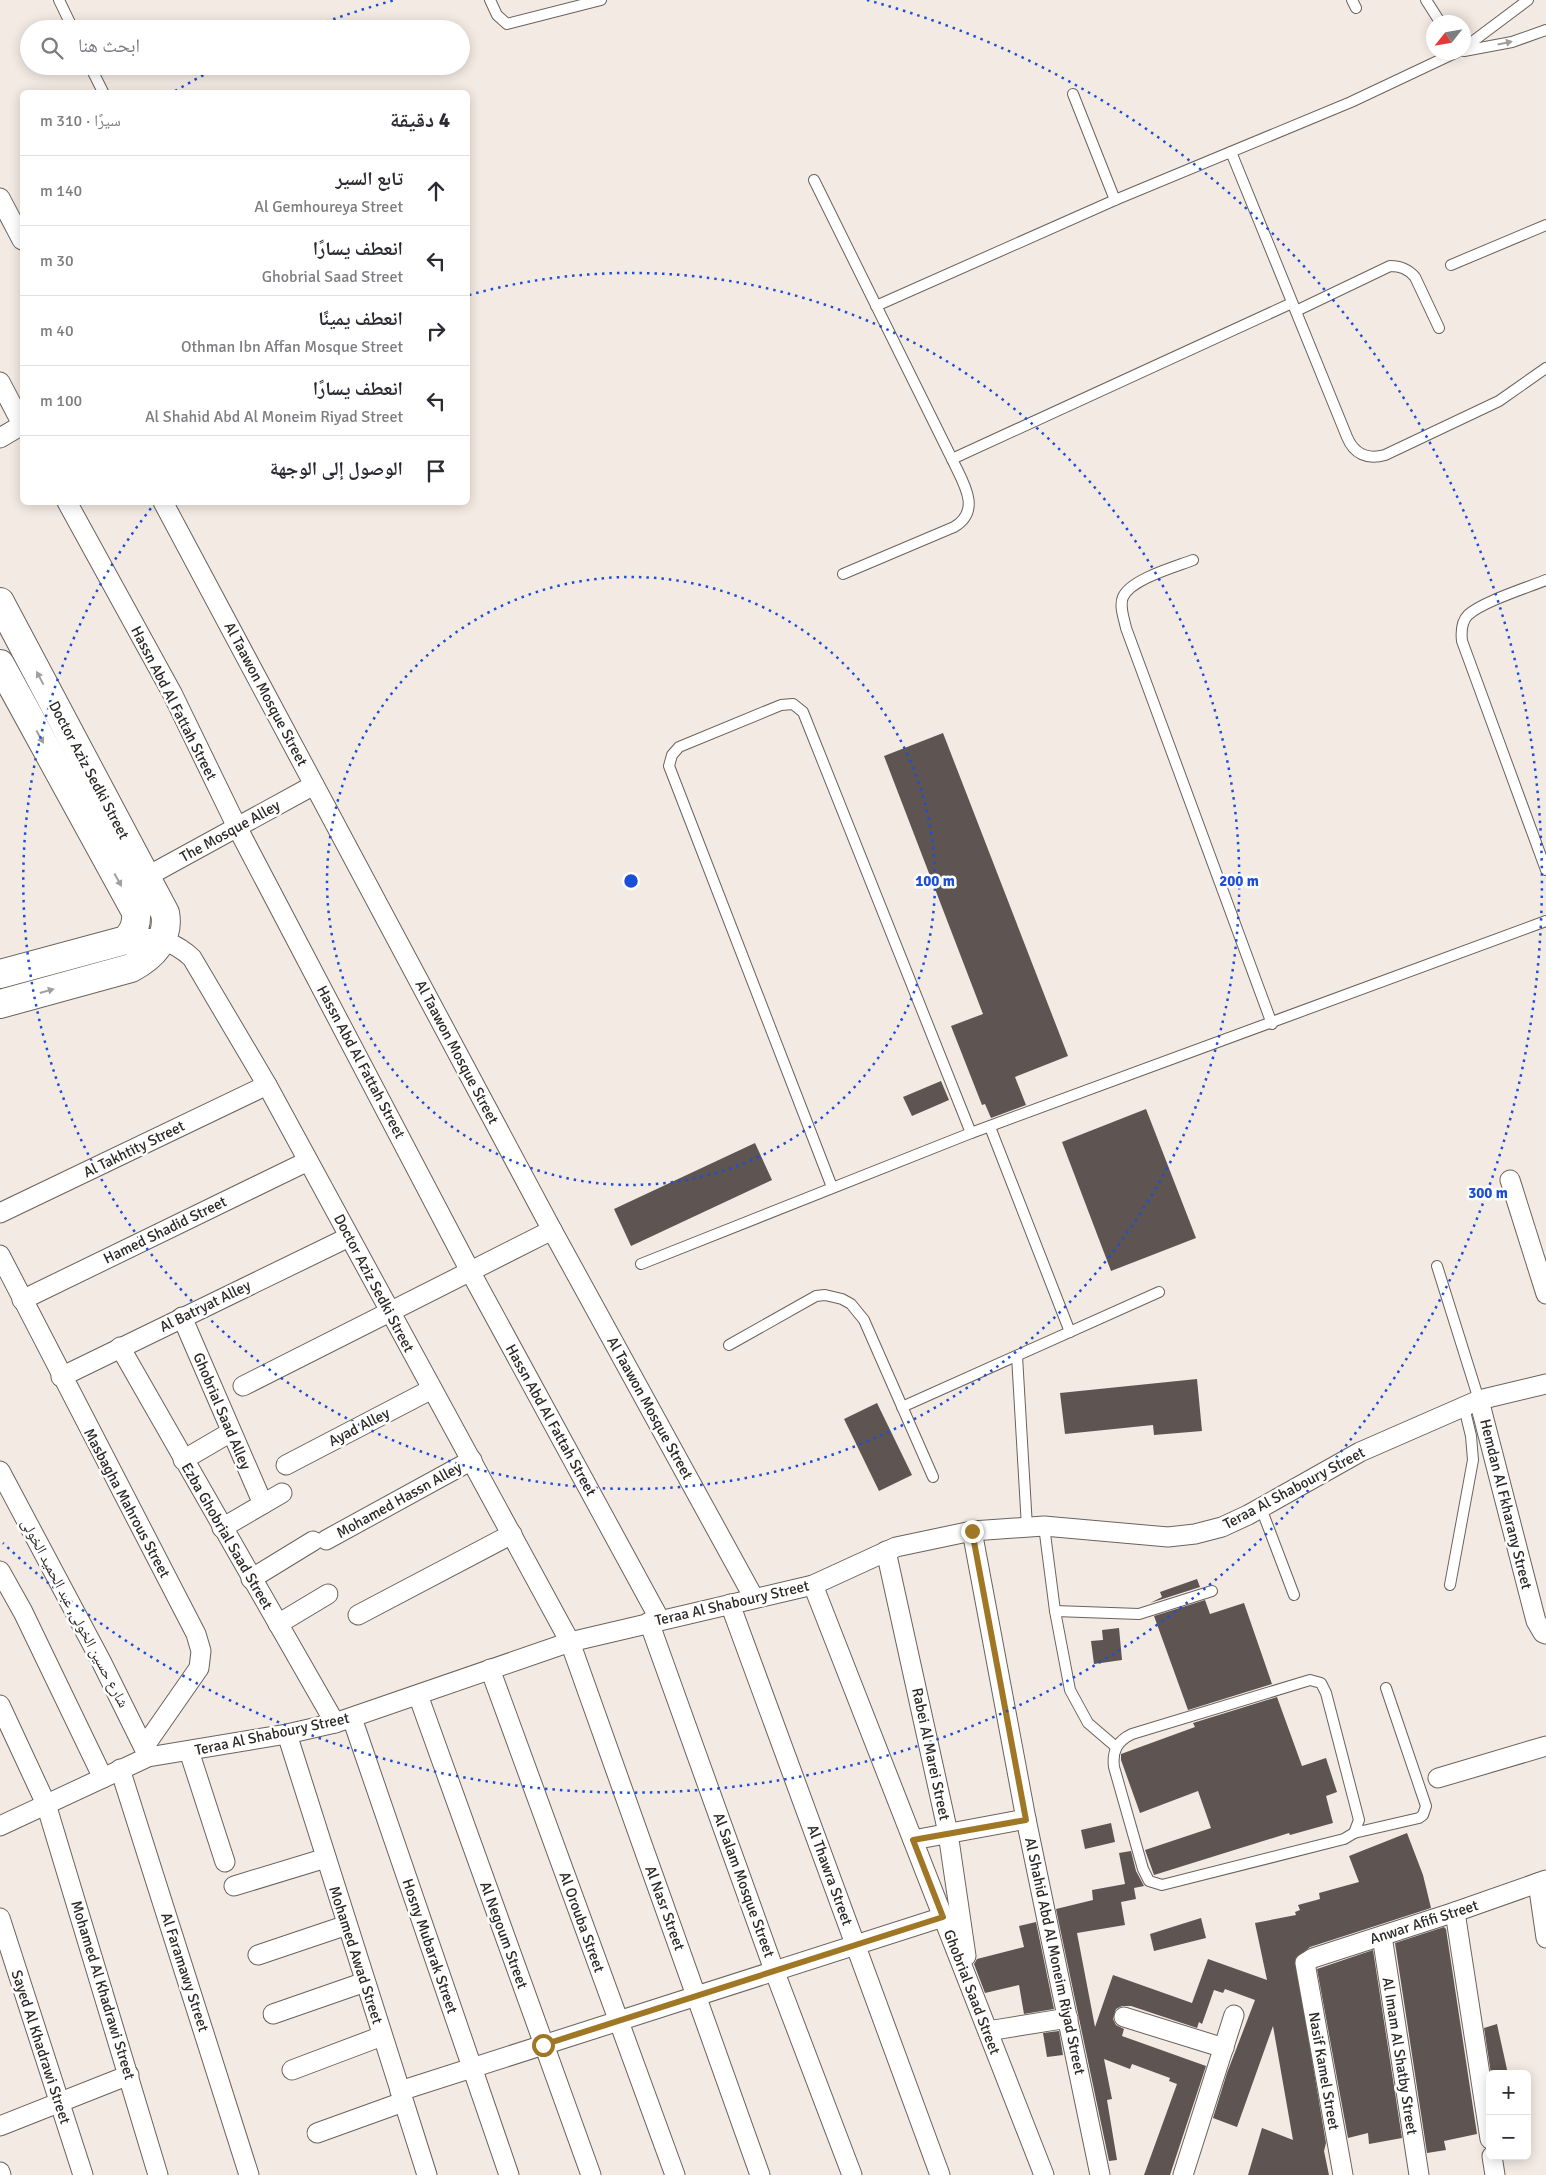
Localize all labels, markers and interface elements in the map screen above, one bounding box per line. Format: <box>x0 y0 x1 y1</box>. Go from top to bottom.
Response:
north arrow <box>1426 15 1471 60</box>
search box <box>20 20 470 75</box>
icon: search <box>38 34 66 62</box>
text: ابحث هنا <box>78 34 140 58</box>
one-way arrow <box>1498 39 1513 47</box>
text: 4 دقيقة <box>390 107 450 133</box>
text: سيرًا · 310 m <box>40 111 121 131</box>
text: تابع السير <box>335 167 403 191</box>
icon: ahead <box>422 177 450 205</box>
text: 140 m <box>40 181 82 201</box>
text: Al Gemhoureya Street <box>254 197 403 217</box>
text: انعطف يسارًا <box>313 237 403 261</box>
icon: left <box>422 247 450 275</box>
text: 30 m <box>40 251 74 271</box>
text: Ghobrial Saad Street <box>262 267 403 287</box>
text: انعطف يمينًا <box>318 307 403 331</box>
icon: right <box>422 317 450 345</box>
text: 40 m <box>40 321 74 341</box>
text: Othman Ibn Affan Mosque Street <box>181 337 403 357</box>
text: انعطف يسارًا <box>313 377 403 401</box>
icon: left <box>422 387 450 415</box>
text: 100 m <box>40 391 82 411</box>
text: Al Shahid Abd Al Moneim Riyad Street <box>145 407 403 427</box>
text: الوصول إلى الوجهة <box>270 457 403 481</box>
icon: arrive <box>422 457 450 485</box>
street label: Al Taawon Mosque Street <box>220 619 312 769</box>
street label: Hassn Abd Al Fattah Street <box>127 623 221 783</box>
one-way arrow <box>36 671 44 685</box>
street label: Doctor Aziz Sedki Street <box>45 698 133 842</box>
one-way arrow <box>36 730 44 744</box>
street label: The Mosque Alley <box>177 796 283 866</box>
one-way arrow <box>114 872 122 887</box>
centre of rings <box>622 872 640 890</box>
text: 100 m <box>915 872 955 890</box>
text: 200 m <box>1219 872 1259 890</box>
street label: Al Taawon Mosque Street <box>411 977 503 1127</box>
street label: Hassn Abd Al Fattah Street <box>313 982 409 1142</box>
one-way arrow <box>40 986 55 994</box>
street label: Al Takhtity Street <box>80 1117 188 1181</box>
text: 300 m <box>1468 1184 1508 1202</box>
street label: Hamed Shadid Street <box>100 1192 230 1268</box>
street label: Doctor Aziz Sedki Street <box>330 1211 418 1355</box>
street label: Al Batryat Alley <box>157 1276 253 1336</box>
street label: Al Taawon Mosque Street <box>603 1333 697 1483</box>
street label: Hassn Abd Al Fattah Street <box>502 1341 600 1499</box>
street label: Ghobrial Saad Alley <box>189 1350 255 1472</box>
street label: Ayad Alley <box>325 1404 393 1450</box>
street label: Hemdan Al Fkharany Street <box>1476 1417 1536 1591</box>
street label: Masbagha Mahrous Street <box>80 1425 174 1581</box>
street label: Teraa Al Shaboury Street <box>1220 1443 1368 1533</box>
street label: Mohamed Hassn Alley <box>333 1458 465 1542</box>
street label: Ezba Ghobrial Saad Street <box>178 1459 276 1613</box>
street label: شارع حسين الخولى, عبد الحميد الخولى <box>16 1515 133 1711</box>
route end <box>961 1520 984 1543</box>
street label: Teraa Al Shaboury Street <box>653 1577 811 1629</box>
street label: Rabei Al Marei Street <box>908 1686 954 1822</box>
street label: Teraa Al Shaboury Street <box>193 1709 351 1759</box>
street label: Al Salam Mosque Street <box>709 1810 779 1960</box>
street label: Al Thawra Street <box>803 1822 857 1928</box>
street label: Al Shahid Abd Al Moneim Riyad Street <box>1021 1836 1089 2076</box>
street label: Al Nasr Street <box>641 1863 689 1953</box>
street label: Al Orouba Street <box>555 1869 609 1975</box>
street label: Hosny Mubarak Street <box>398 1876 462 2016</box>
street label: Al Negoum Street <box>476 1879 532 1991</box>
street label: Mohamed Awad Street <box>325 1884 387 2026</box>
street label: Anwar Afifi Street <box>1368 1896 1480 1948</box>
street label: Mohamed Al Khadrawi Street <box>67 1898 139 2082</box>
street label: Al Faramawy Street <box>157 1910 213 2034</box>
street label: Ghobrial Saad Street <box>940 1927 1004 2057</box>
street label: Sayed Al Khadrawi Street <box>8 1968 74 2126</box>
street label: Al Imam Al Shatby Street <box>1379 1976 1421 2136</box>
street label: Nasif Kamel Street <box>1305 2011 1343 2131</box>
route start <box>532 2034 555 2057</box>
map controls <box>1486 2070 1531 2160</box>
button: + <box>1486 2070 1531 2115</box>
button: − <box>1486 2115 1531 2160</box>

